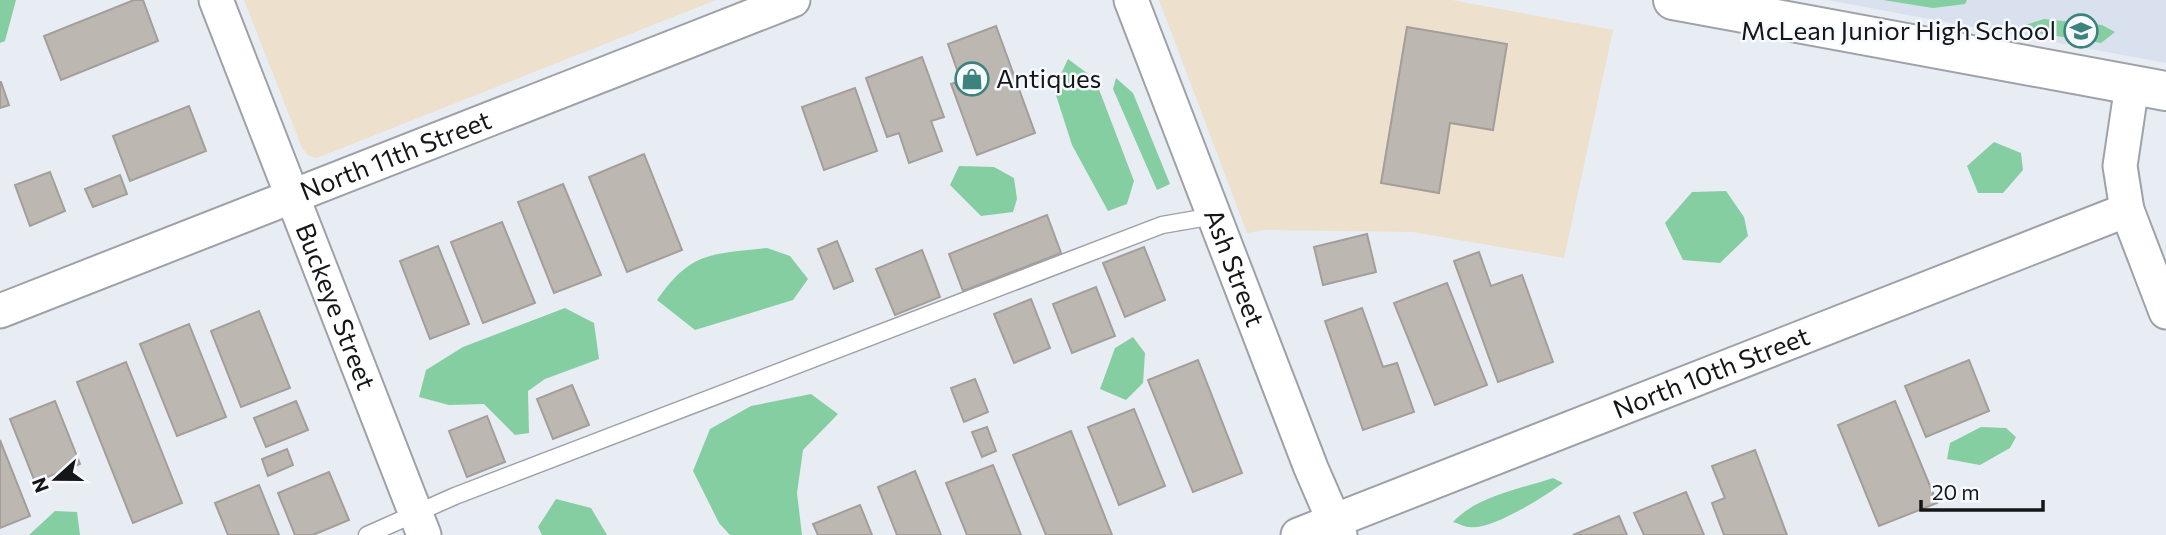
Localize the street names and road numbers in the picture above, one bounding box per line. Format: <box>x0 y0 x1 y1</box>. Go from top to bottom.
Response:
street label: North 11th Street <box>295 103 495 206</box>
street label: Ash Street <box>1199 204 1272 330</box>
street label: Buckeye Street <box>290 218 383 394</box>
street label: North 10th Street <box>1608 319 1813 424</box>

